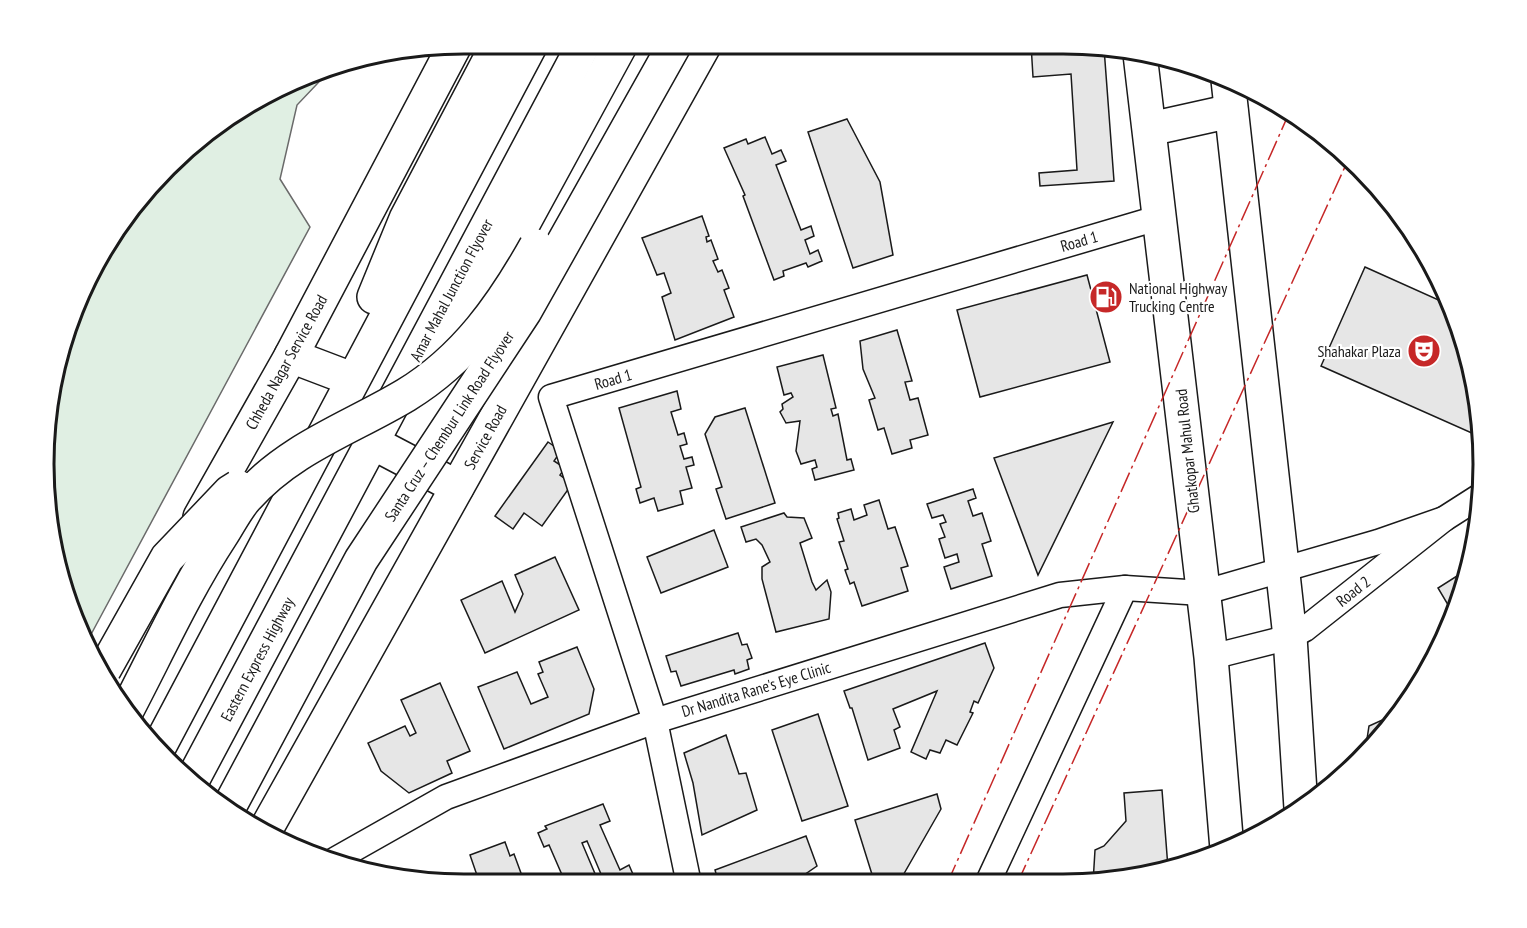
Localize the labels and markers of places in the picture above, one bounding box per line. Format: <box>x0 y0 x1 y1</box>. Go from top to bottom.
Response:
place label: National Highway Trucking Centre <box>1129 278 1227 316</box>
fuel station icon: National Highway Trucking Centre <box>1088 279 1124 315</box>
theatre icon: Shahakar Plaza <box>1406 333 1442 369</box>
place label: Shahakar Plaza <box>1317 341 1401 361</box>

